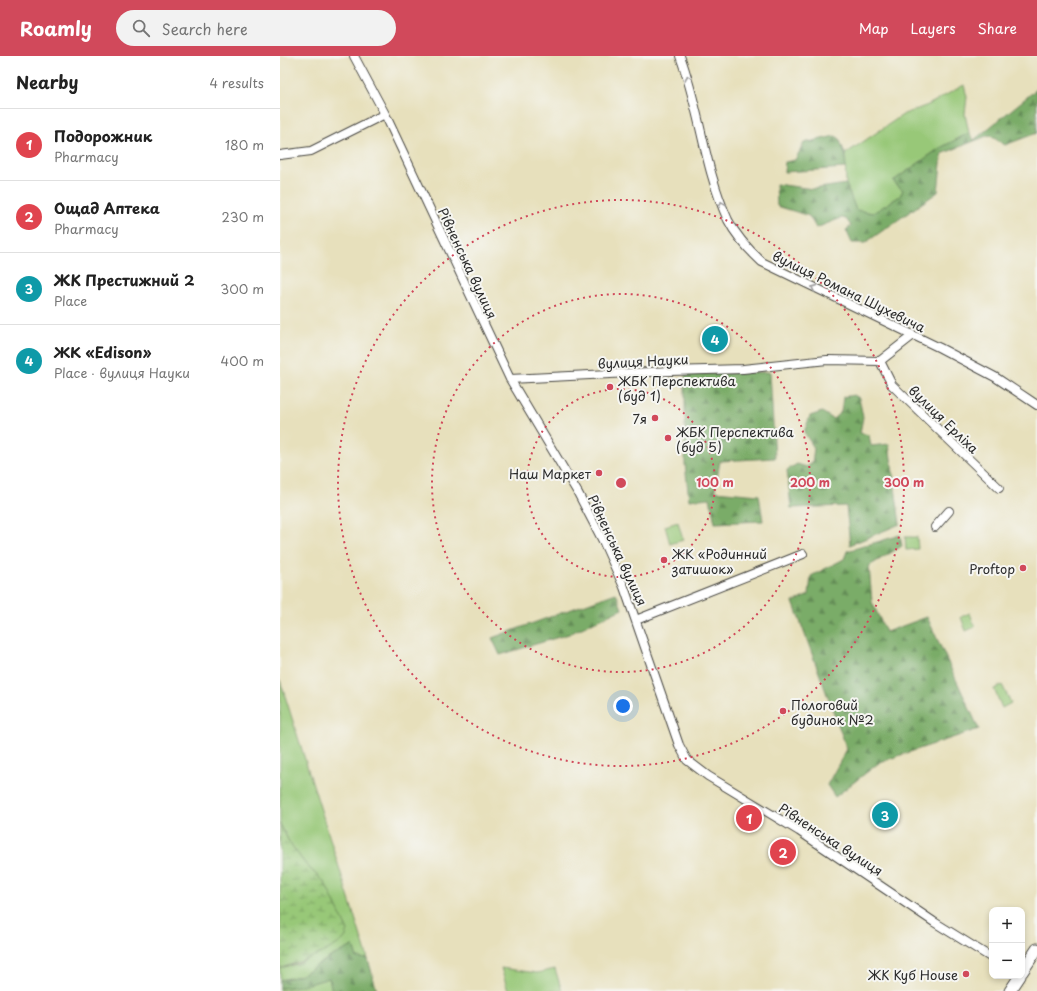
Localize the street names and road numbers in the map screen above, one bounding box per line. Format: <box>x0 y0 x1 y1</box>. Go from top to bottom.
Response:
street label: Рівненська вулиця <box>434 204 502 322</box>
street label: вулиця Романа Шухевича <box>769 246 929 337</box>
street label: вулиця Науки <box>597 349 689 373</box>
street label: вулиця Ерліха <box>905 381 983 457</box>
street label: Рівненська вулиця <box>584 491 652 609</box>
street label: Рівненська вулиця <box>775 798 887 880</box>

